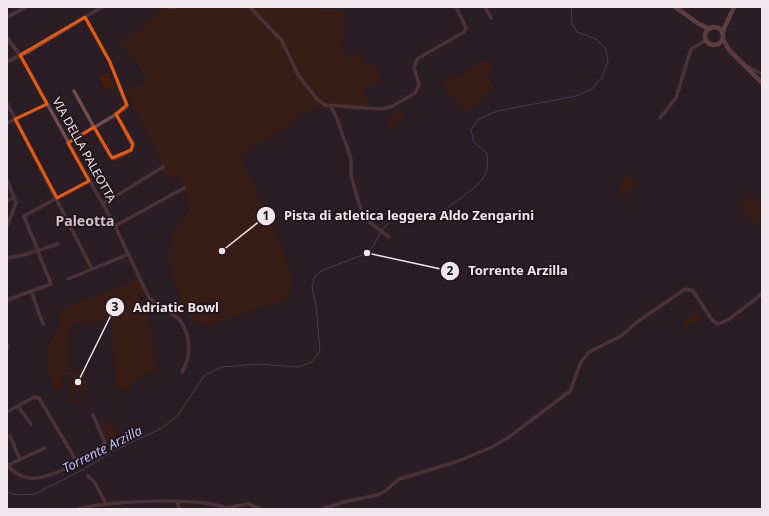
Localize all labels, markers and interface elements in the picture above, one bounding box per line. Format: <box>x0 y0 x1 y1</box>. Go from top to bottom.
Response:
street label: VIA DELLA PALEOTTA <box>49 94 121 206</box>
callout: Pista di atletica leggera Aldo Zengarini <box>256 203 542 228</box>
text: Pista di atletica leggera Aldo Zengarini <box>284 206 534 224</box>
text: 1 <box>263 207 269 224</box>
district label: Paleotta <box>56 211 114 230</box>
callout: Torrente Arzilla <box>440 258 575 283</box>
text: Torrente Arzilla <box>468 261 568 279</box>
text: 2 <box>447 262 454 279</box>
callout: Adriatic Bowl <box>105 295 227 320</box>
text: 3 <box>112 298 119 315</box>
text: Adriatic Bowl <box>133 298 219 316</box>
water label: Torrente Arzilla <box>59 421 145 477</box>

